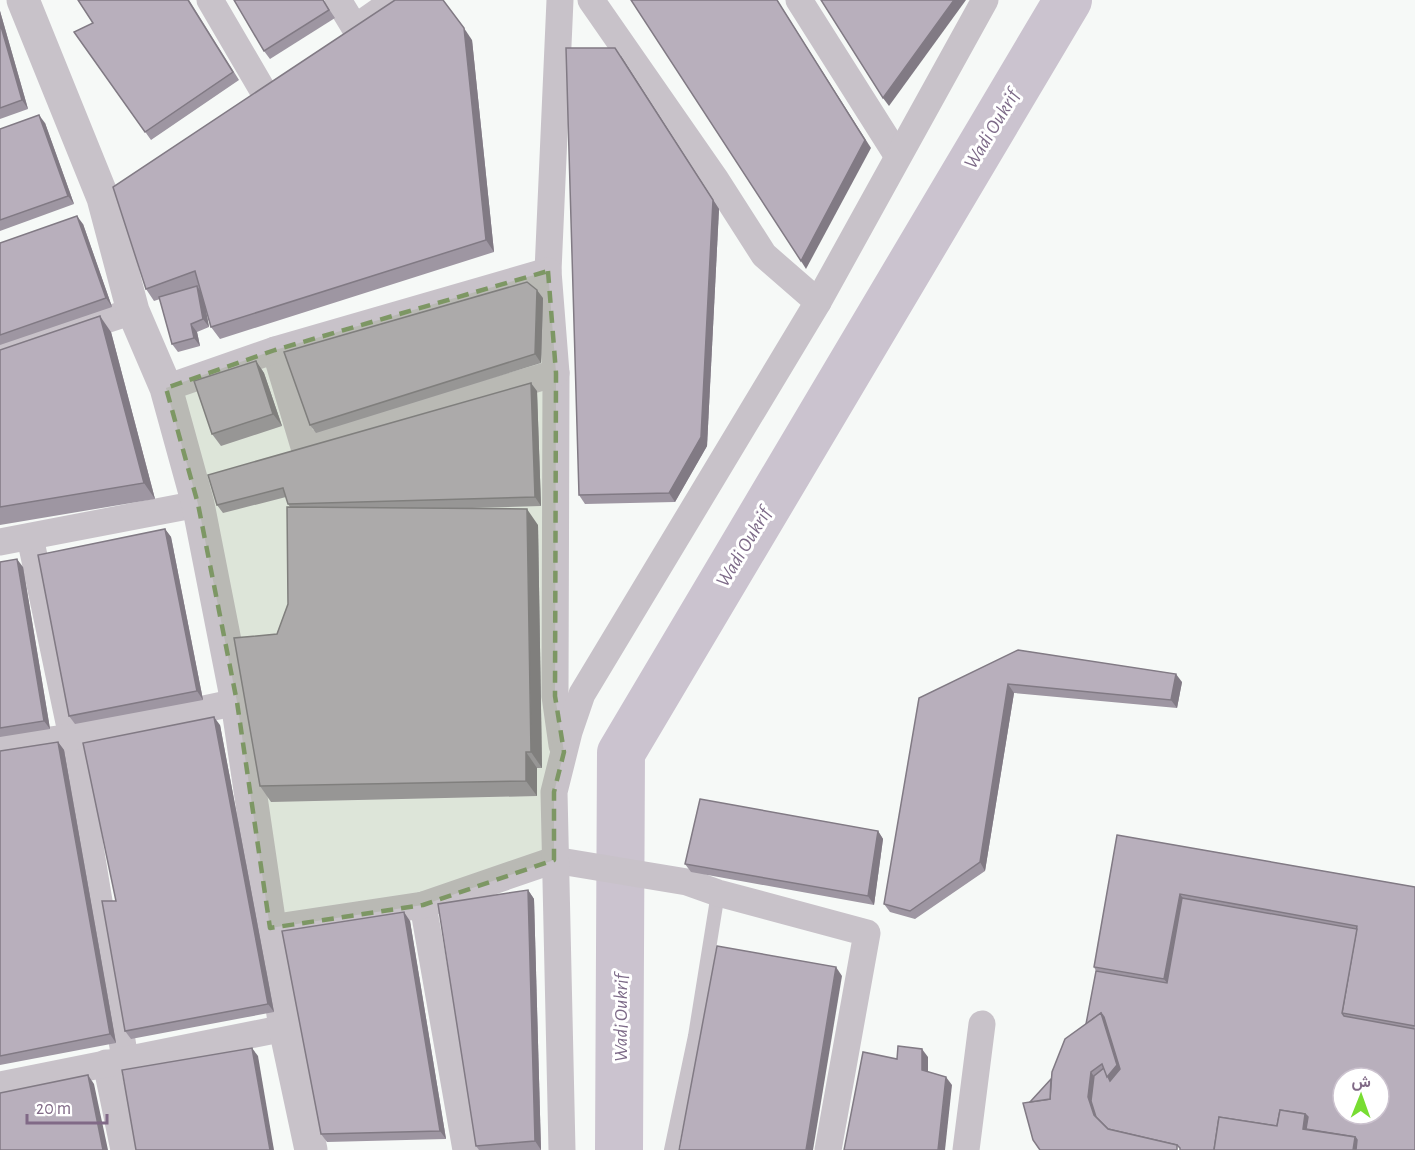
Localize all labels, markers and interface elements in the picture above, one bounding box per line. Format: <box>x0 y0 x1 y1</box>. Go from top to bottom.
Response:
water label: Wadi Oukrif <box>961 84 1025 172</box>
water label: Wadi Oukrif <box>713 502 777 590</box>
water label: Wadi Oukrif <box>611 971 631 1062</box>
north arrow <box>1331 1066 1391 1126</box>
text: ش <box>1351 1074 1371 1091</box>
scale bar <box>27 1087 106 1125</box>
text: 20 m <box>36 1100 71 1118</box>

